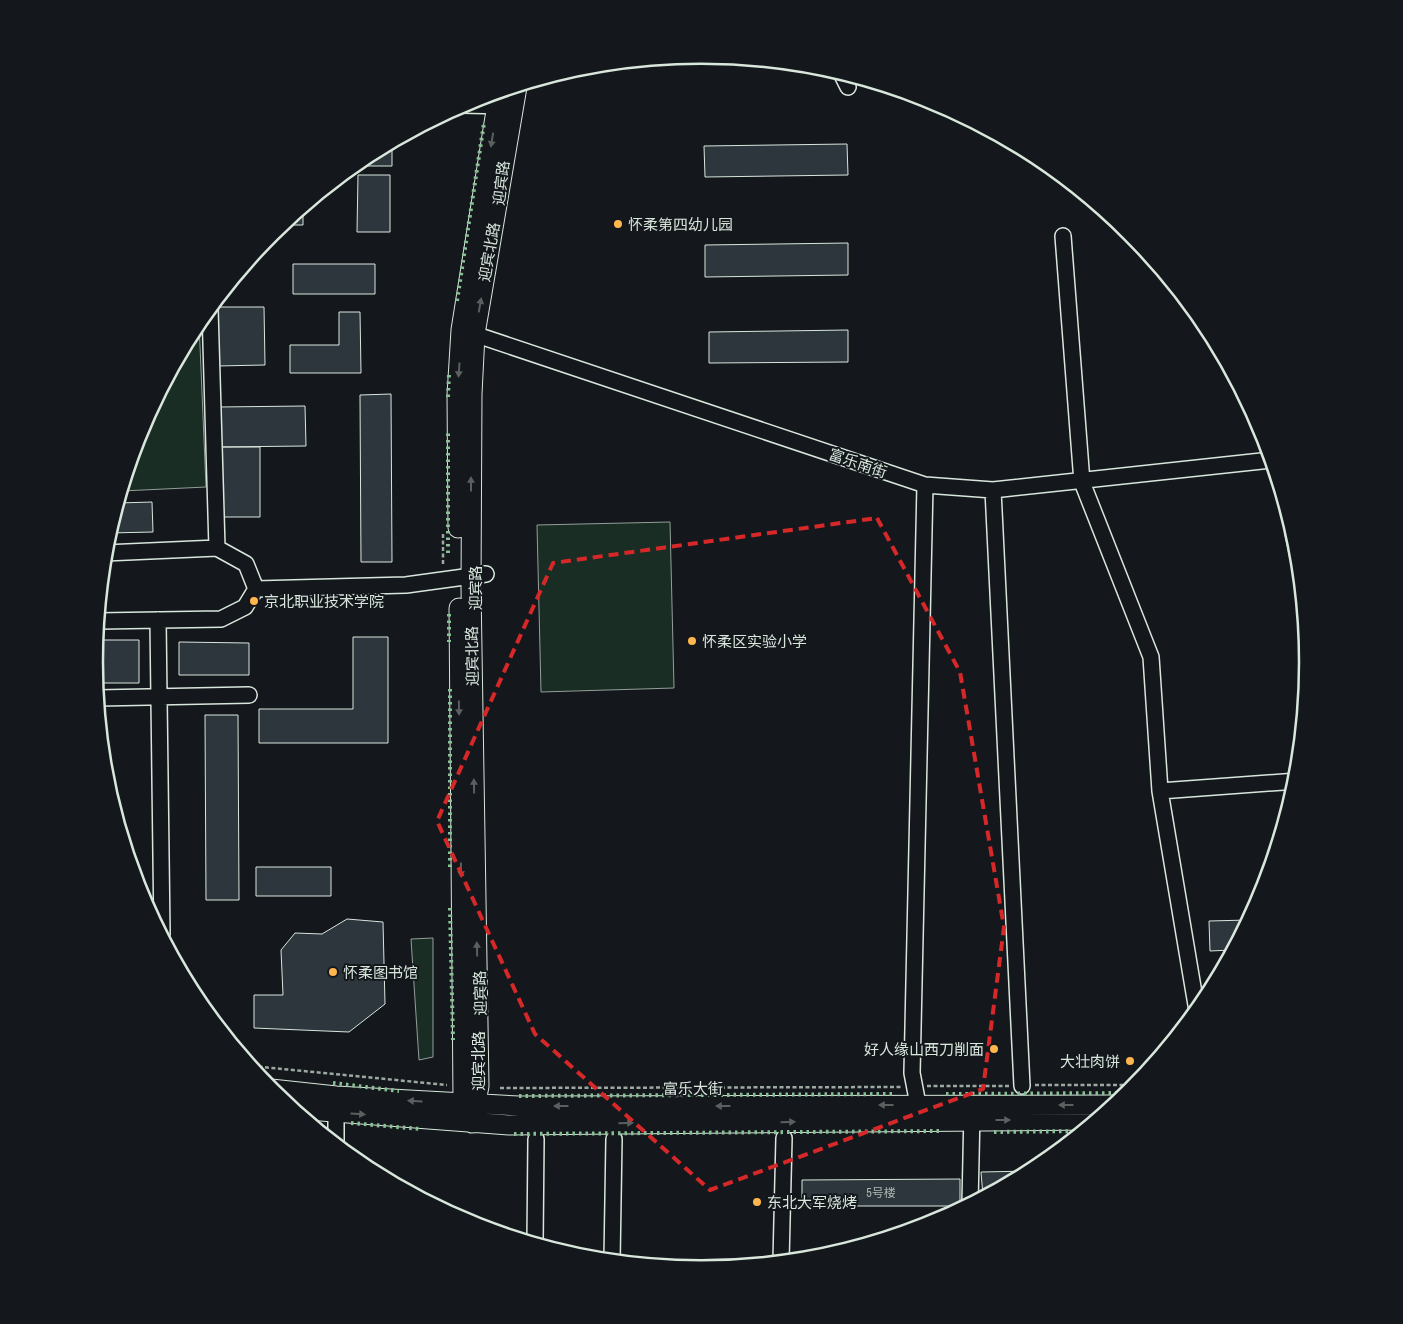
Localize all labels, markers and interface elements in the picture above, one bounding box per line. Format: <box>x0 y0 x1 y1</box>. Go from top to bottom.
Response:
one-way arrow <box>487 133 495 149</box>
street label: 迎宾路 <box>488 159 514 207</box>
place label: 怀柔第四幼儿园 <box>628 214 733 235</box>
marker: 怀柔第四幼儿园 <box>612 218 624 230</box>
street label: 迎宾北路 <box>473 221 505 283</box>
one-way arrow <box>477 296 485 312</box>
one-way arrow <box>454 363 462 379</box>
street label: 富乐南街 <box>826 443 890 483</box>
one-way arrow <box>467 476 475 492</box>
street label: 迎宾路 <box>465 565 486 611</box>
place label: 京北职业技术学院 <box>264 591 384 612</box>
marker: 京北职业技术学院 <box>248 595 260 607</box>
street label: 迎宾北路 <box>461 626 483 686</box>
place label: 怀柔区实验小学 <box>702 631 807 652</box>
marker: 怀柔区实验小学 <box>686 635 698 647</box>
one-way arrow <box>455 700 463 716</box>
one-way arrow <box>470 778 478 794</box>
one-way arrow <box>457 863 465 879</box>
one-way arrow <box>473 941 481 957</box>
place label: 怀柔图书馆 <box>343 962 418 983</box>
marker: 怀柔图书馆 <box>327 966 339 978</box>
street label: 迎宾路 <box>469 970 491 1016</box>
street label: 迎宾北路 <box>468 1031 489 1091</box>
place label: 好人缘山西刀削面 <box>864 1039 984 1060</box>
marker: 好人缘山西刀削面 <box>988 1043 1000 1055</box>
place label: 大壮肉饼 <box>1060 1051 1120 1072</box>
marker: 大壮肉饼 <box>1124 1055 1136 1067</box>
street label: 富乐大街 <box>663 1078 723 1099</box>
one-way arrow <box>406 1096 422 1104</box>
one-way arrow <box>877 1101 893 1109</box>
one-way arrow <box>1057 1101 1073 1109</box>
one-way arrow <box>552 1102 568 1110</box>
one-way arrow <box>715 1102 731 1110</box>
one-way arrow <box>350 1110 366 1118</box>
one-way arrow <box>995 1116 1011 1124</box>
one-way arrow <box>780 1118 796 1126</box>
one-way arrow <box>618 1119 634 1127</box>
house number: 5号楼 <box>866 1185 896 1201</box>
place label: 东北大军烧烤 <box>767 1192 857 1213</box>
marker: 东北大军烧烤 <box>751 1196 763 1208</box>

